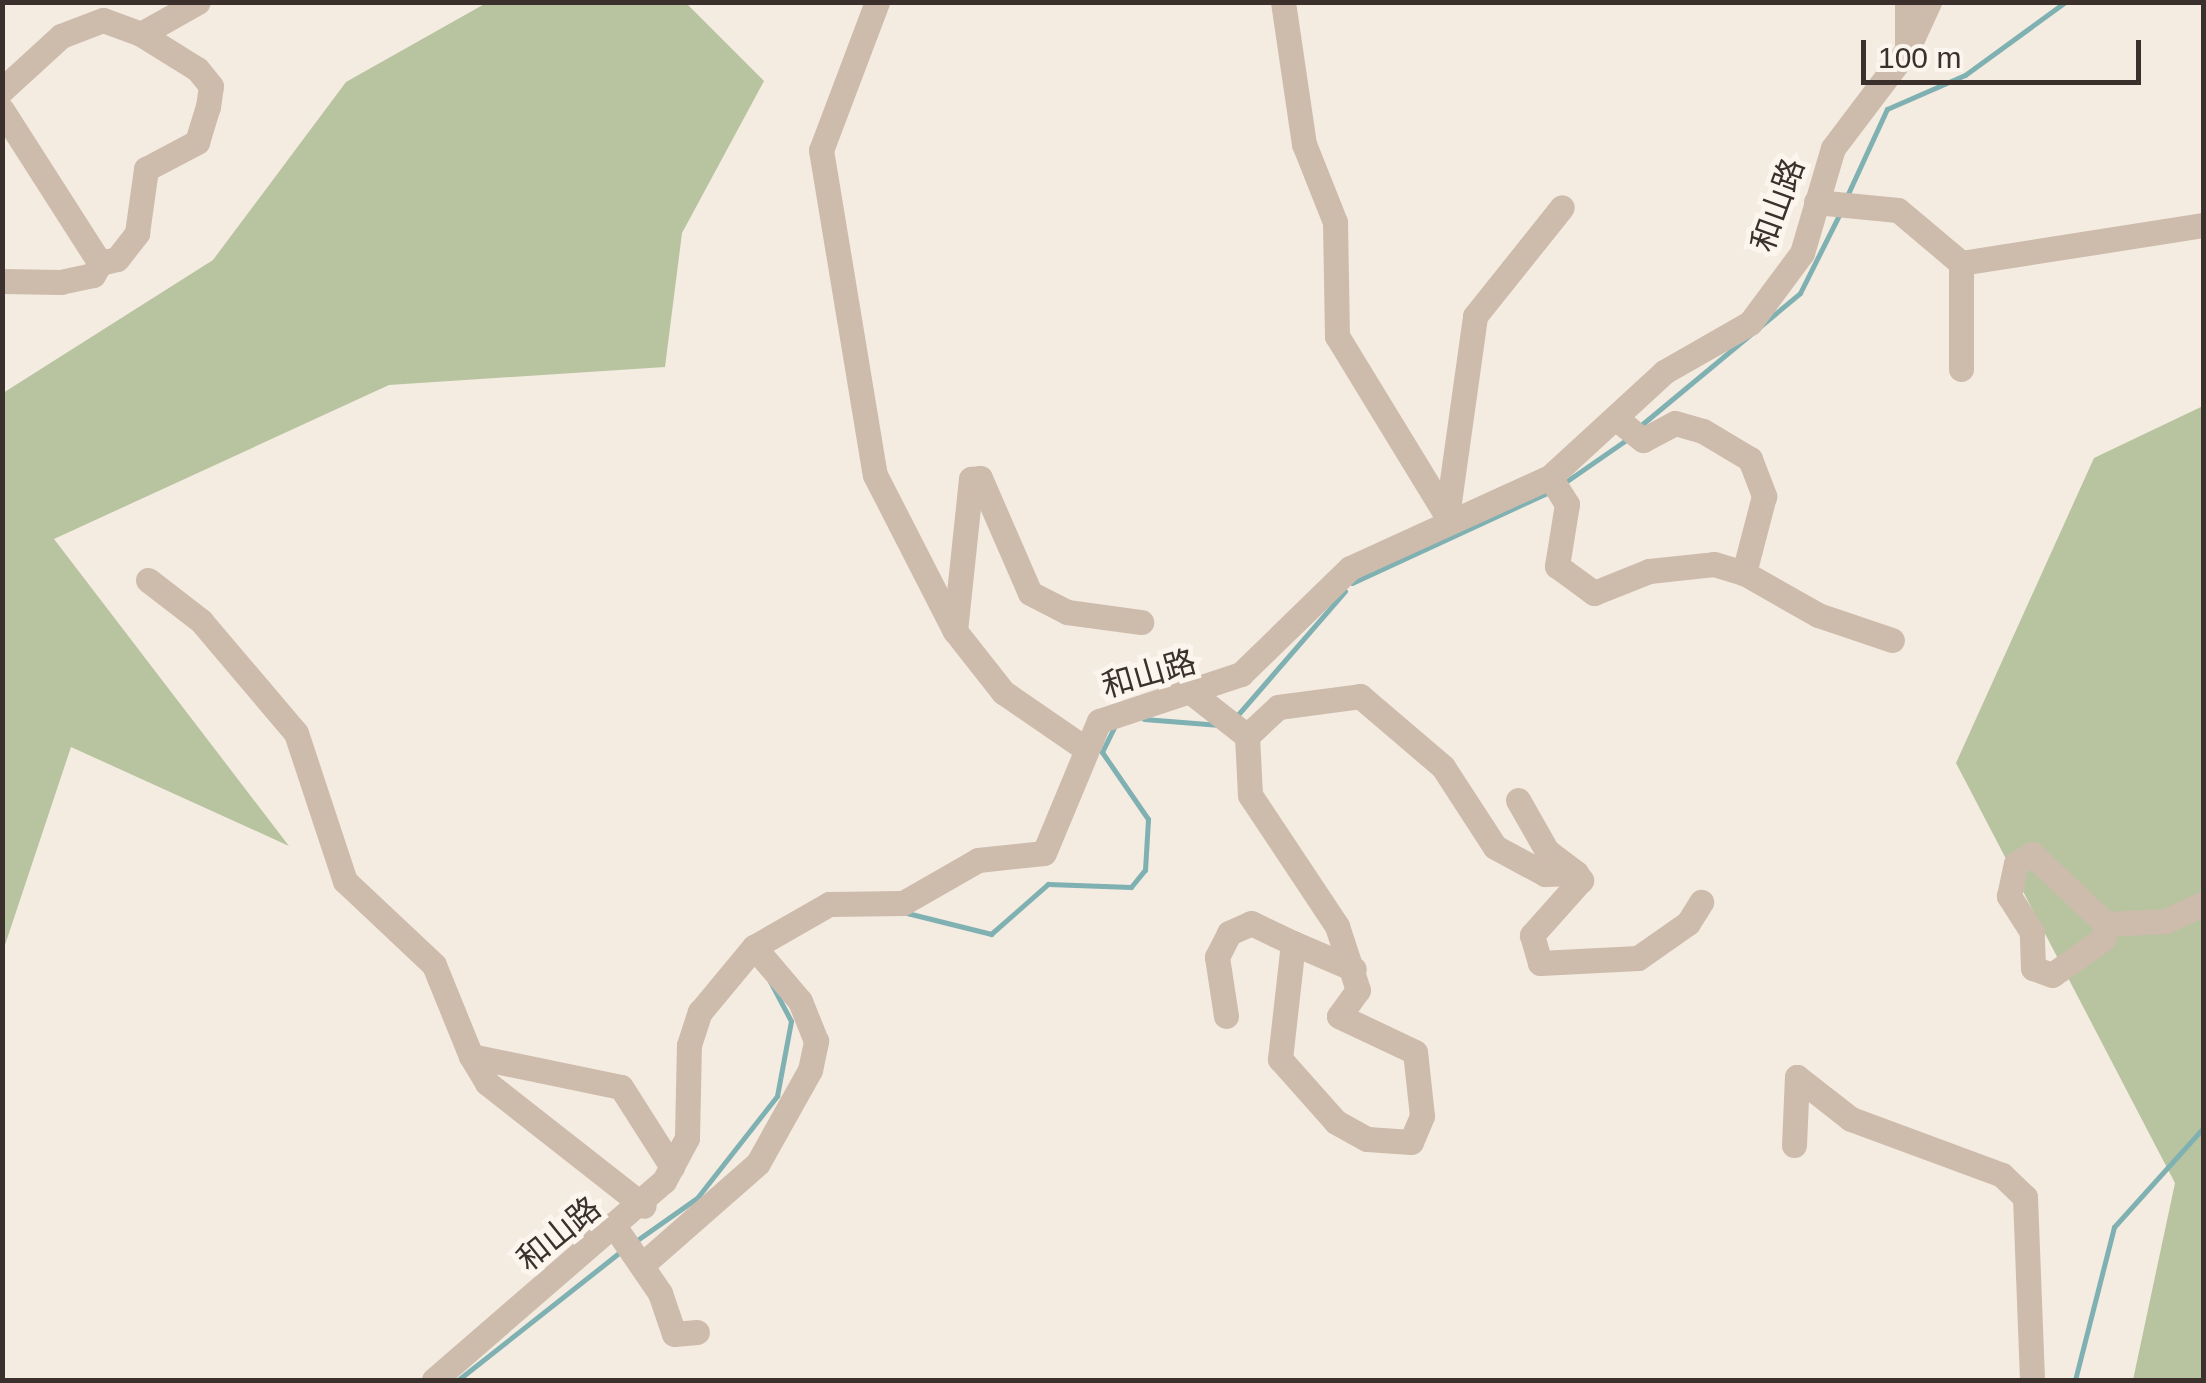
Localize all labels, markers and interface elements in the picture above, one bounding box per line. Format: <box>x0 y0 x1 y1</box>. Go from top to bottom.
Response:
scale bar <box>1866 20 2146 82</box>
text: 100 m <box>1878 41 1961 74</box>
street label: 和山路 <box>1744 153 1812 257</box>
street label: 和山路 <box>1098 642 1200 706</box>
street label: 和山路 <box>510 1189 608 1279</box>

